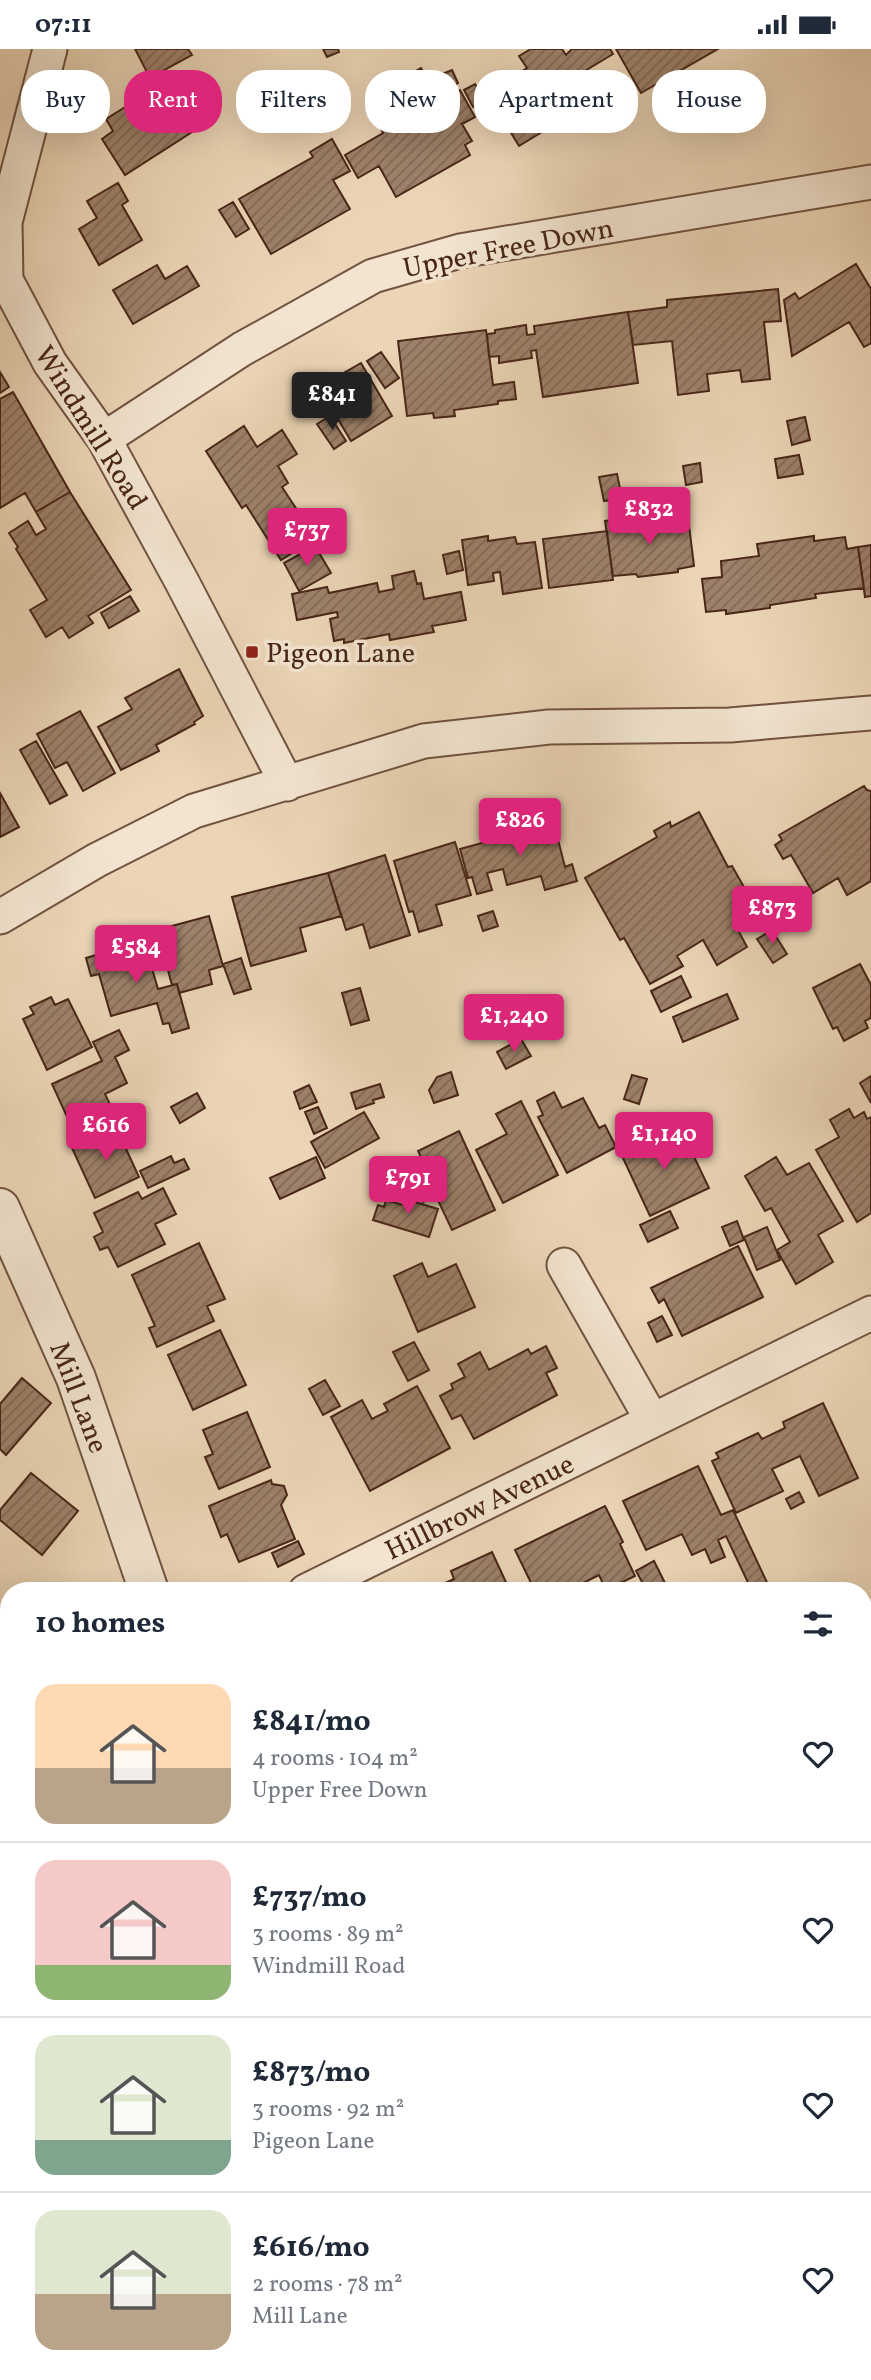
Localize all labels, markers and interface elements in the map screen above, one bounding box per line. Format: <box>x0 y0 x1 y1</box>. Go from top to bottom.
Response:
text: 07:11 <box>35 7 92 43</box>
chip: Buy <box>21 70 110 133</box>
chip: Rent <box>124 70 222 133</box>
chip: Filters <box>236 70 351 133</box>
chip: New <box>365 70 460 133</box>
chip: Apartment <box>474 70 638 133</box>
chip: House <box>652 70 766 133</box>
street label: Upper Free Down <box>400 210 617 289</box>
street label: Windmill Road <box>24 339 156 518</box>
pin: £841 <box>291 373 373 432</box>
text: £841 <box>308 379 356 411</box>
pin: £832 <box>608 487 690 547</box>
text: £832 <box>624 494 674 526</box>
pin: £737 <box>266 509 348 568</box>
text: £737 <box>284 515 330 547</box>
place label: Pigeon Lane <box>266 635 415 674</box>
marker: Pigeon Lane <box>244 644 260 660</box>
pin: £826 <box>479 799 561 858</box>
text: £826 <box>495 805 545 837</box>
pin: £873 <box>731 887 813 946</box>
text: £873 <box>748 893 796 925</box>
pin: £584 <box>95 925 177 985</box>
text: £584 <box>111 932 161 964</box>
pin: £1,240 <box>457 995 571 1054</box>
text: £1,240 <box>480 1001 548 1033</box>
pin: £616 <box>65 1103 147 1163</box>
text: £616 <box>82 1110 130 1142</box>
pin: £1,140 <box>607 1113 721 1172</box>
text: £1,140 <box>631 1119 697 1151</box>
pin: £791 <box>367 1157 449 1216</box>
text: £791 <box>385 1163 431 1195</box>
street label: Mill Lane <box>39 1337 117 1459</box>
street label: Hillbrow Avenue <box>379 1446 581 1571</box>
text: 10 homes <box>35 1603 165 1645</box>
icon: filters <box>799 1605 837 1643</box>
text: £841/mo <box>252 1701 371 1743</box>
icon: home <box>91 1712 175 1796</box>
icon: heart <box>799 1735 837 1773</box>
text: 4 rooms · 104 m² <box>252 1743 418 1775</box>
text: Upper Free Down <box>252 1775 428 1807</box>
text: £737/mo <box>252 1877 367 1919</box>
icon: home <box>91 1888 175 1972</box>
icon: heart <box>799 1911 837 1949</box>
text: 3 rooms · 89 m² <box>252 1919 404 1951</box>
text: Windmill Road <box>252 1951 406 1983</box>
text: £873/mo <box>252 2052 370 2094</box>
icon: home <box>91 2063 175 2147</box>
icon: heart <box>799 2086 837 2124</box>
text: 3 rooms · 92 m² <box>252 2094 404 2126</box>
text: Pigeon Lane <box>252 2126 374 2158</box>
text: £616/mo <box>252 2227 370 2269</box>
icon: home <box>91 2238 175 2322</box>
icon: heart <box>799 2261 837 2299</box>
text: 2 rooms · 78 m² <box>252 2269 403 2301</box>
text: Mill Lane <box>252 2301 348 2333</box>

